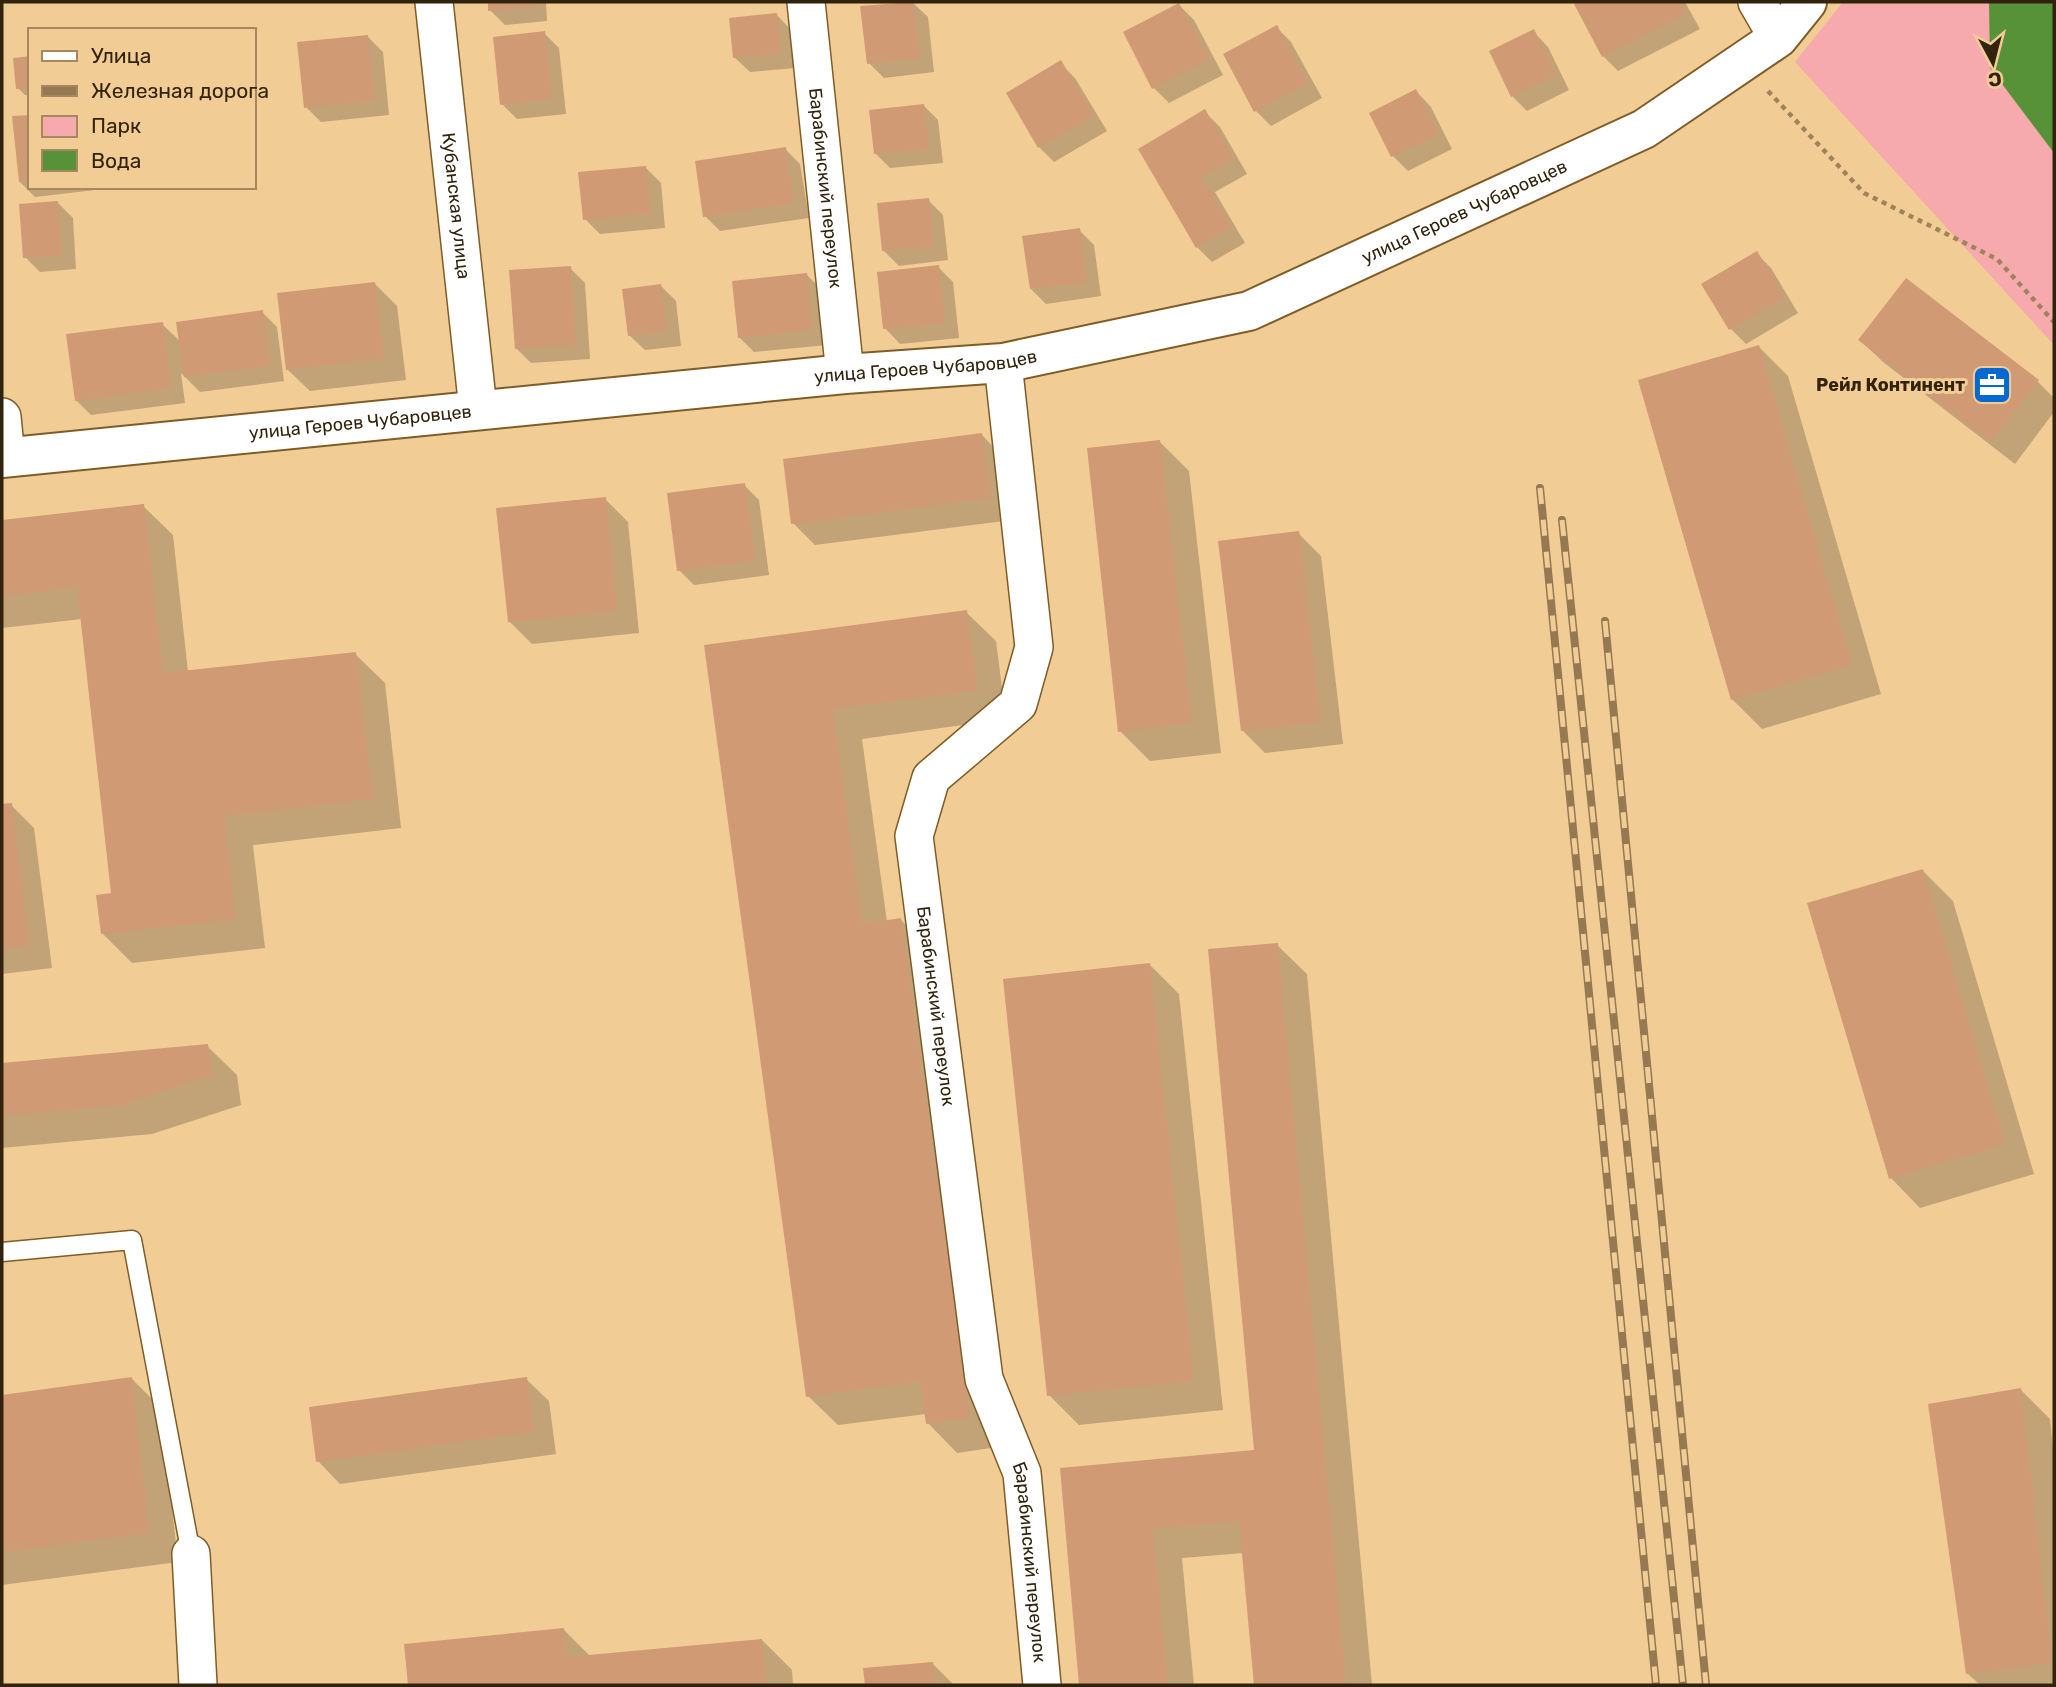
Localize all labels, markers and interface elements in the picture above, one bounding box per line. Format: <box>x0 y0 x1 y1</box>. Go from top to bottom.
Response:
legend <box>28 28 256 189</box>
north arrow <box>1958 28 2028 98</box>
text: Улица <box>91 43 151 68</box>
text: С <box>1987 67 2003 92</box>
text: Железная дорога <box>91 78 269 103</box>
street label: Барабинский переулок <box>804 87 847 290</box>
text: Парк <box>91 113 141 138</box>
street label: Кубанская улица <box>437 131 475 280</box>
text: Вода <box>91 148 141 173</box>
street label: улица Героев Чубаровцев <box>1358 155 1570 269</box>
street label: улица Героев Чубаровцев <box>813 345 1039 388</box>
office icon: Рейл Континент <box>1971 364 2013 406</box>
place label: Рейл Континент <box>1816 374 1965 396</box>
street label: улица Героев Чубаровцев <box>248 400 473 444</box>
street label: Барабинский переулок <box>912 905 960 1108</box>
street label: Барабинский переулок <box>1008 1459 1051 1664</box>

